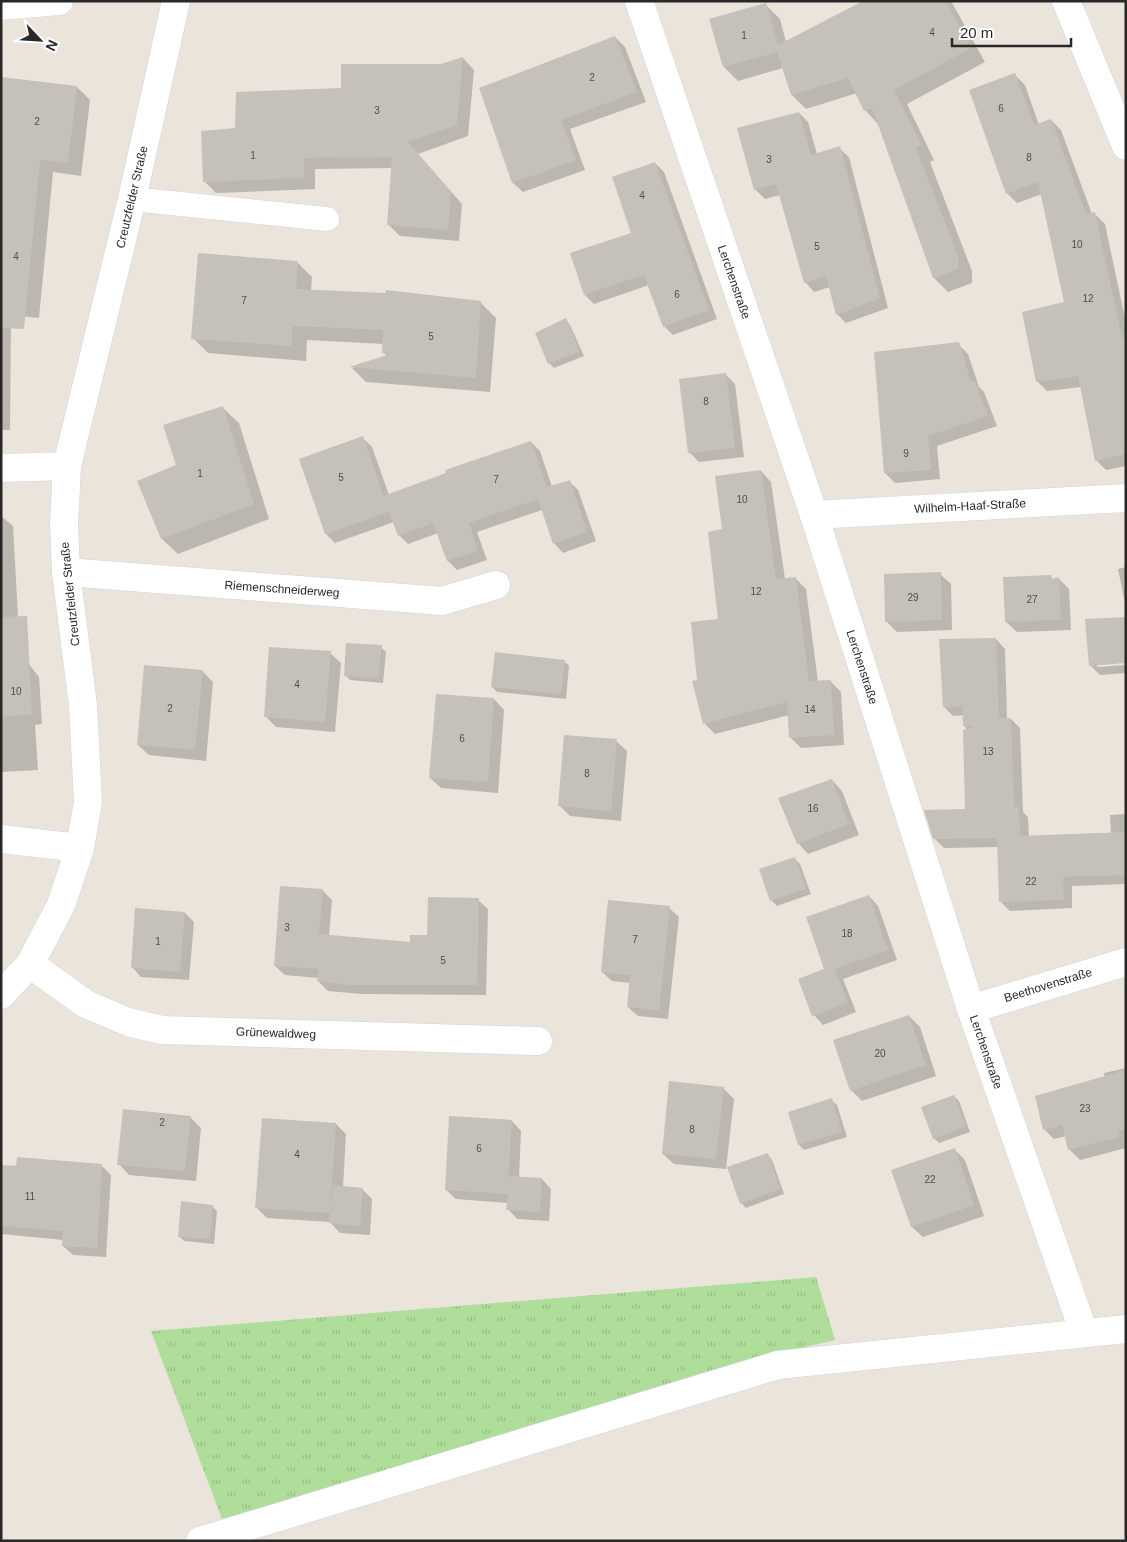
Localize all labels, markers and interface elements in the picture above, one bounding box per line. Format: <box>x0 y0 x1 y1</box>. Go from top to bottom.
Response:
north arrow <box>15 15 65 65</box>
scale bar <box>952 15 1071 47</box>
text: 20 m <box>960 24 993 41</box>
house number: 4 <box>929 27 935 38</box>
house number: 1 <box>741 30 747 41</box>
text: N <box>42 38 61 53</box>
house number: 2 <box>589 72 595 83</box>
house number: 6 <box>998 103 1004 114</box>
house number: 3 <box>374 105 380 116</box>
house number: 2 <box>34 116 40 127</box>
street label: Creutzfelder Straße <box>113 144 151 250</box>
house number: 1 <box>250 150 256 161</box>
house number: 8 <box>1026 152 1032 163</box>
house number: 3 <box>766 154 772 165</box>
house number: 4 <box>639 190 645 201</box>
house number: 10 <box>1071 239 1083 250</box>
house number: 5 <box>814 241 820 252</box>
street label: Lerchenstraße <box>715 243 753 321</box>
house number: 4 <box>13 251 19 262</box>
house number: 6 <box>674 289 680 300</box>
house number: 12 <box>1082 293 1094 304</box>
house number: 7 <box>241 295 247 306</box>
house number: 5 <box>428 331 434 342</box>
house number: 8 <box>703 396 709 407</box>
house number: 9 <box>903 448 909 459</box>
house number: 1 <box>197 468 203 479</box>
house number: 5 <box>338 472 344 483</box>
house number: 7 <box>493 474 499 485</box>
house number: 10 <box>736 494 748 505</box>
street label: Wilhelm-Haaf-Straße <box>914 496 1027 516</box>
street label: Creutzfelder Straße <box>58 541 82 647</box>
street label: Riemenschneiderweg <box>224 578 340 600</box>
house number: 12 <box>750 586 762 597</box>
house number: 29 <box>907 592 919 603</box>
house number: 27 <box>1026 594 1038 605</box>
street label: Lerchenstraße <box>843 628 881 706</box>
house number: 4 <box>294 679 300 690</box>
house number: 10 <box>10 686 22 697</box>
house number: 2 <box>167 703 173 714</box>
house number: 14 <box>804 704 816 715</box>
house number: 6 <box>459 733 465 744</box>
house number: 13 <box>982 746 994 757</box>
house number: 8 <box>584 768 590 779</box>
house number: 16 <box>807 803 819 814</box>
house number: 22 <box>1025 876 1037 887</box>
house number: 3 <box>284 922 290 933</box>
house number: 18 <box>841 928 853 939</box>
house number: 7 <box>632 934 638 945</box>
house number: 1 <box>155 936 161 947</box>
house number: 5 <box>440 955 446 966</box>
street label: Beethovenstraße <box>1002 965 1094 1005</box>
street label: Lerchenstraße <box>967 1013 1005 1091</box>
street label: Grünewaldweg <box>236 1025 316 1041</box>
house number: 20 <box>874 1048 886 1059</box>
house number: 23 <box>1079 1103 1091 1114</box>
house number: 2 <box>159 1117 165 1128</box>
house number: 8 <box>689 1124 695 1135</box>
house number: 6 <box>476 1143 482 1154</box>
house number: 4 <box>294 1149 300 1160</box>
house number: 22 <box>924 1174 936 1185</box>
house number: 11 <box>25 1191 36 1202</box>

